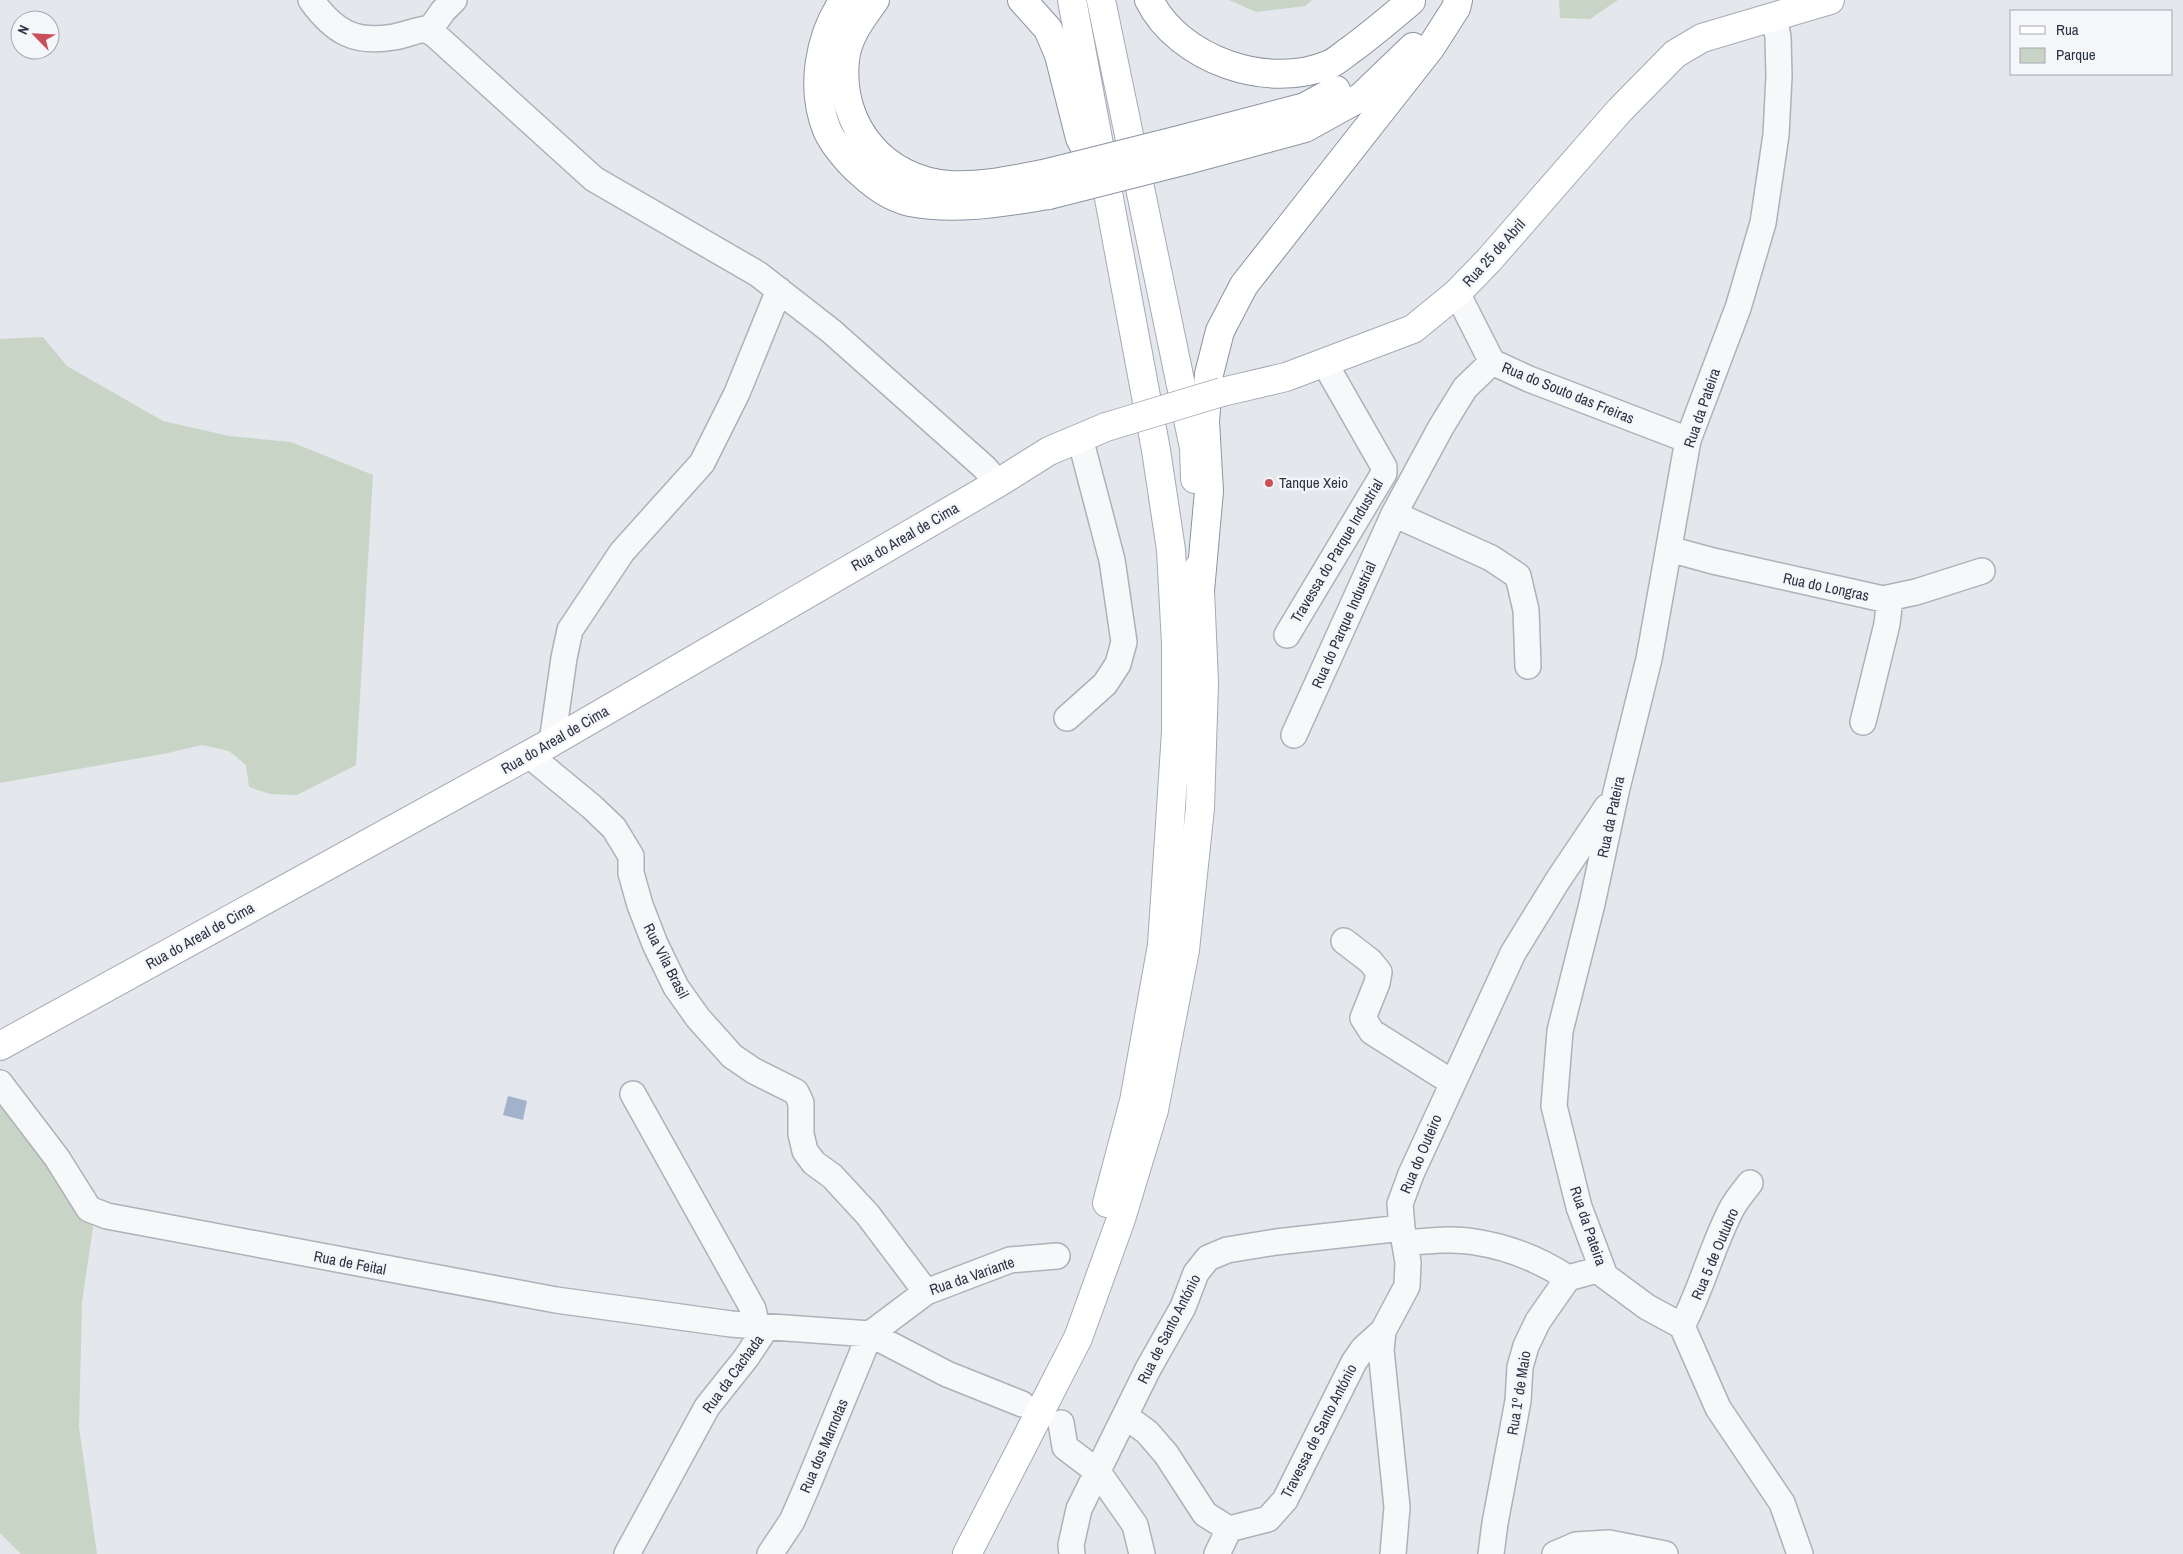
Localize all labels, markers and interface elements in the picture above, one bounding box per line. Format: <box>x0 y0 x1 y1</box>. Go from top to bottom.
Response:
north arrow <box>10 10 60 60</box>
legend <box>2010 10 2173 75</box>
text: Rua <box>2056 19 2079 40</box>
text: N <box>13 22 33 37</box>
text: Parque <box>2056 44 2096 65</box>
street label: Rua 25 de Abril <box>1457 214 1530 291</box>
street label: Rua do Souto das Freiras <box>1499 356 1637 429</box>
street label: Rua da Pateira <box>1678 365 1725 450</box>
place label: Tanque Xeio <box>1279 472 1348 493</box>
street label: Travessa do Parque Industrial <box>1285 475 1388 627</box>
marker: Tanque Xeio <box>1263 477 1275 489</box>
street label: Rua do Areal de Cima <box>847 497 963 576</box>
street label: Rua do Parque Industrial <box>1306 558 1381 692</box>
street label: Rua do Longras <box>1781 567 1871 606</box>
street label: Rua do Areal de Cima <box>497 700 613 779</box>
street label: Rua da Pateira <box>1592 774 1629 860</box>
street label: Rua do Areal de Cima <box>142 897 258 974</box>
street label: Rua Vila Brasil <box>639 920 694 1002</box>
street label: Rua do Outeiro <box>1394 1111 1447 1197</box>
street label: Rua da Pateira <box>1565 1183 1612 1269</box>
street label: Rua 5 de Outubro <box>1686 1205 1743 1303</box>
street label: Rua de Feital <box>312 1245 388 1280</box>
street label: Rua da Variante <box>926 1251 1017 1300</box>
street label: Rua de Santo António <box>1132 1270 1205 1387</box>
street label: Rua da Cachada <box>697 1330 768 1417</box>
street label: Rua 1º de Maio <box>1501 1349 1536 1437</box>
street label: Travessa de Santo António <box>1276 1360 1362 1501</box>
street label: Rua dos Marnotas <box>794 1395 853 1496</box>

